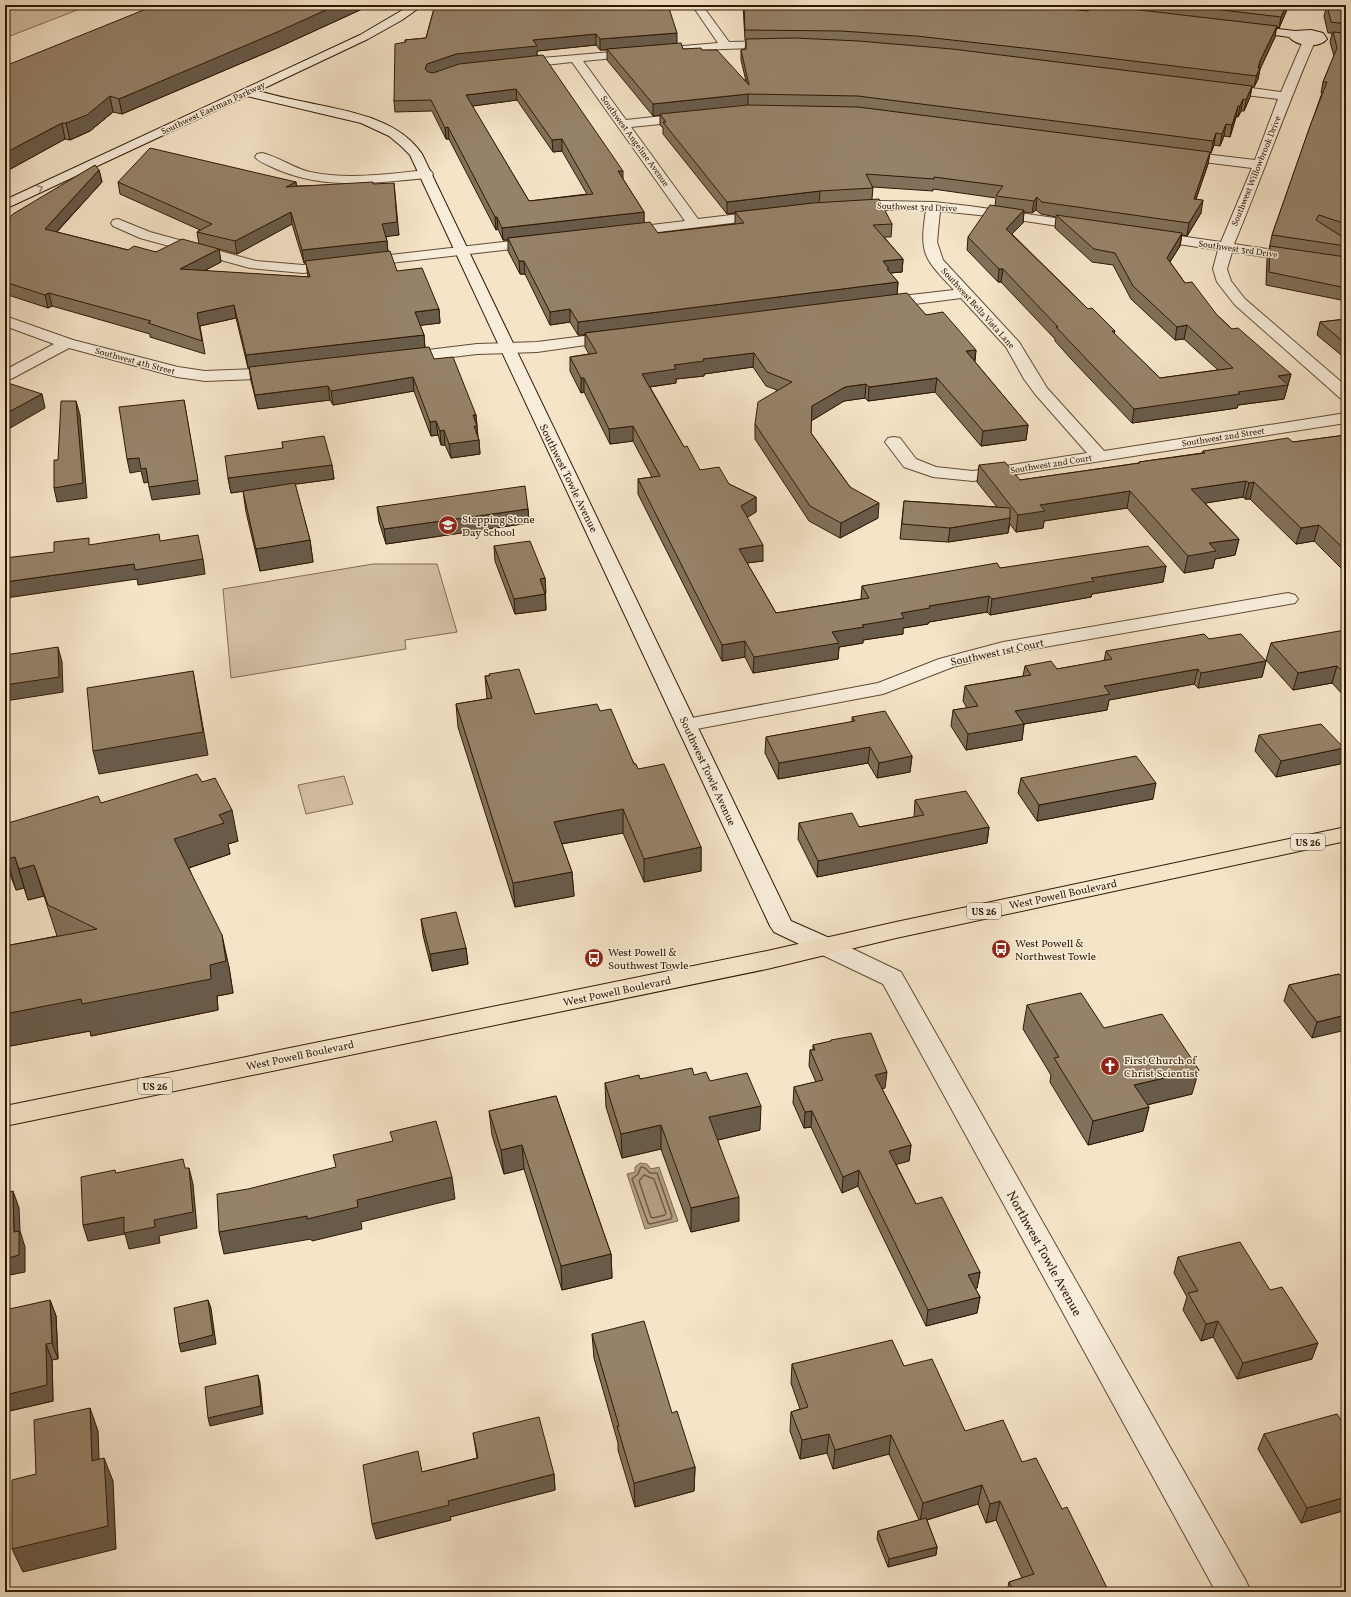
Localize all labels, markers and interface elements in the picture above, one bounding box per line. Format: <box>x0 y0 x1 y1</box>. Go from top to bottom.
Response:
street label: Southwest Eastman Parkway <box>159 78 268 138</box>
street label: Southwest Angeline Avenue <box>597 93 672 190</box>
street label: Southwest Willowbrook Drive <box>1228 114 1285 228</box>
one-way arrow <box>36 185 44 193</box>
street label: Southwest 3rd Drive <box>877 200 957 215</box>
street label: Southwest 3rd Drive <box>1197 237 1279 262</box>
street label: Southwest Bella Vista Lane <box>938 265 1018 352</box>
street label: Southwest 4th Street <box>93 345 176 378</box>
street label: Southwest Towle Avenue <box>535 422 600 535</box>
street label: Southwest 2nd Street <box>1181 425 1265 450</box>
street label: Southwest 2nd Court <box>1009 452 1093 477</box>
place label: Stepping Stone Day School <box>462 513 535 541</box>
school or university icon: Stepping Stone Day School <box>437 514 459 536</box>
street label: Southwest 1st Court <box>949 636 1046 671</box>
street label: Southwest Towle Avenue <box>675 715 739 829</box>
road number: US 26 <box>1291 834 1325 850</box>
street label: West Powell Boulevard <box>1008 877 1119 914</box>
road number: US 26 <box>967 903 1001 919</box>
place label: West Powell & Northwest Towle <box>1015 937 1096 965</box>
bus stop icon: West Powell & Northwest Towle <box>990 938 1012 960</box>
place label: West Powell & Southwest Towle <box>608 946 689 974</box>
bus stop icon: West Powell & Southwest Towle <box>583 947 605 969</box>
street label: West Powell Boulevard <box>562 974 673 1011</box>
street label: West Powell Boulevard <box>245 1038 356 1075</box>
place label: First Church of Christ Scientist <box>1124 1054 1198 1082</box>
church icon: First Church of Christ Scientist <box>1099 1055 1121 1077</box>
road number: US 26 <box>138 1078 172 1094</box>
street label: Northwest Towle Avenue <box>1001 1188 1085 1320</box>

